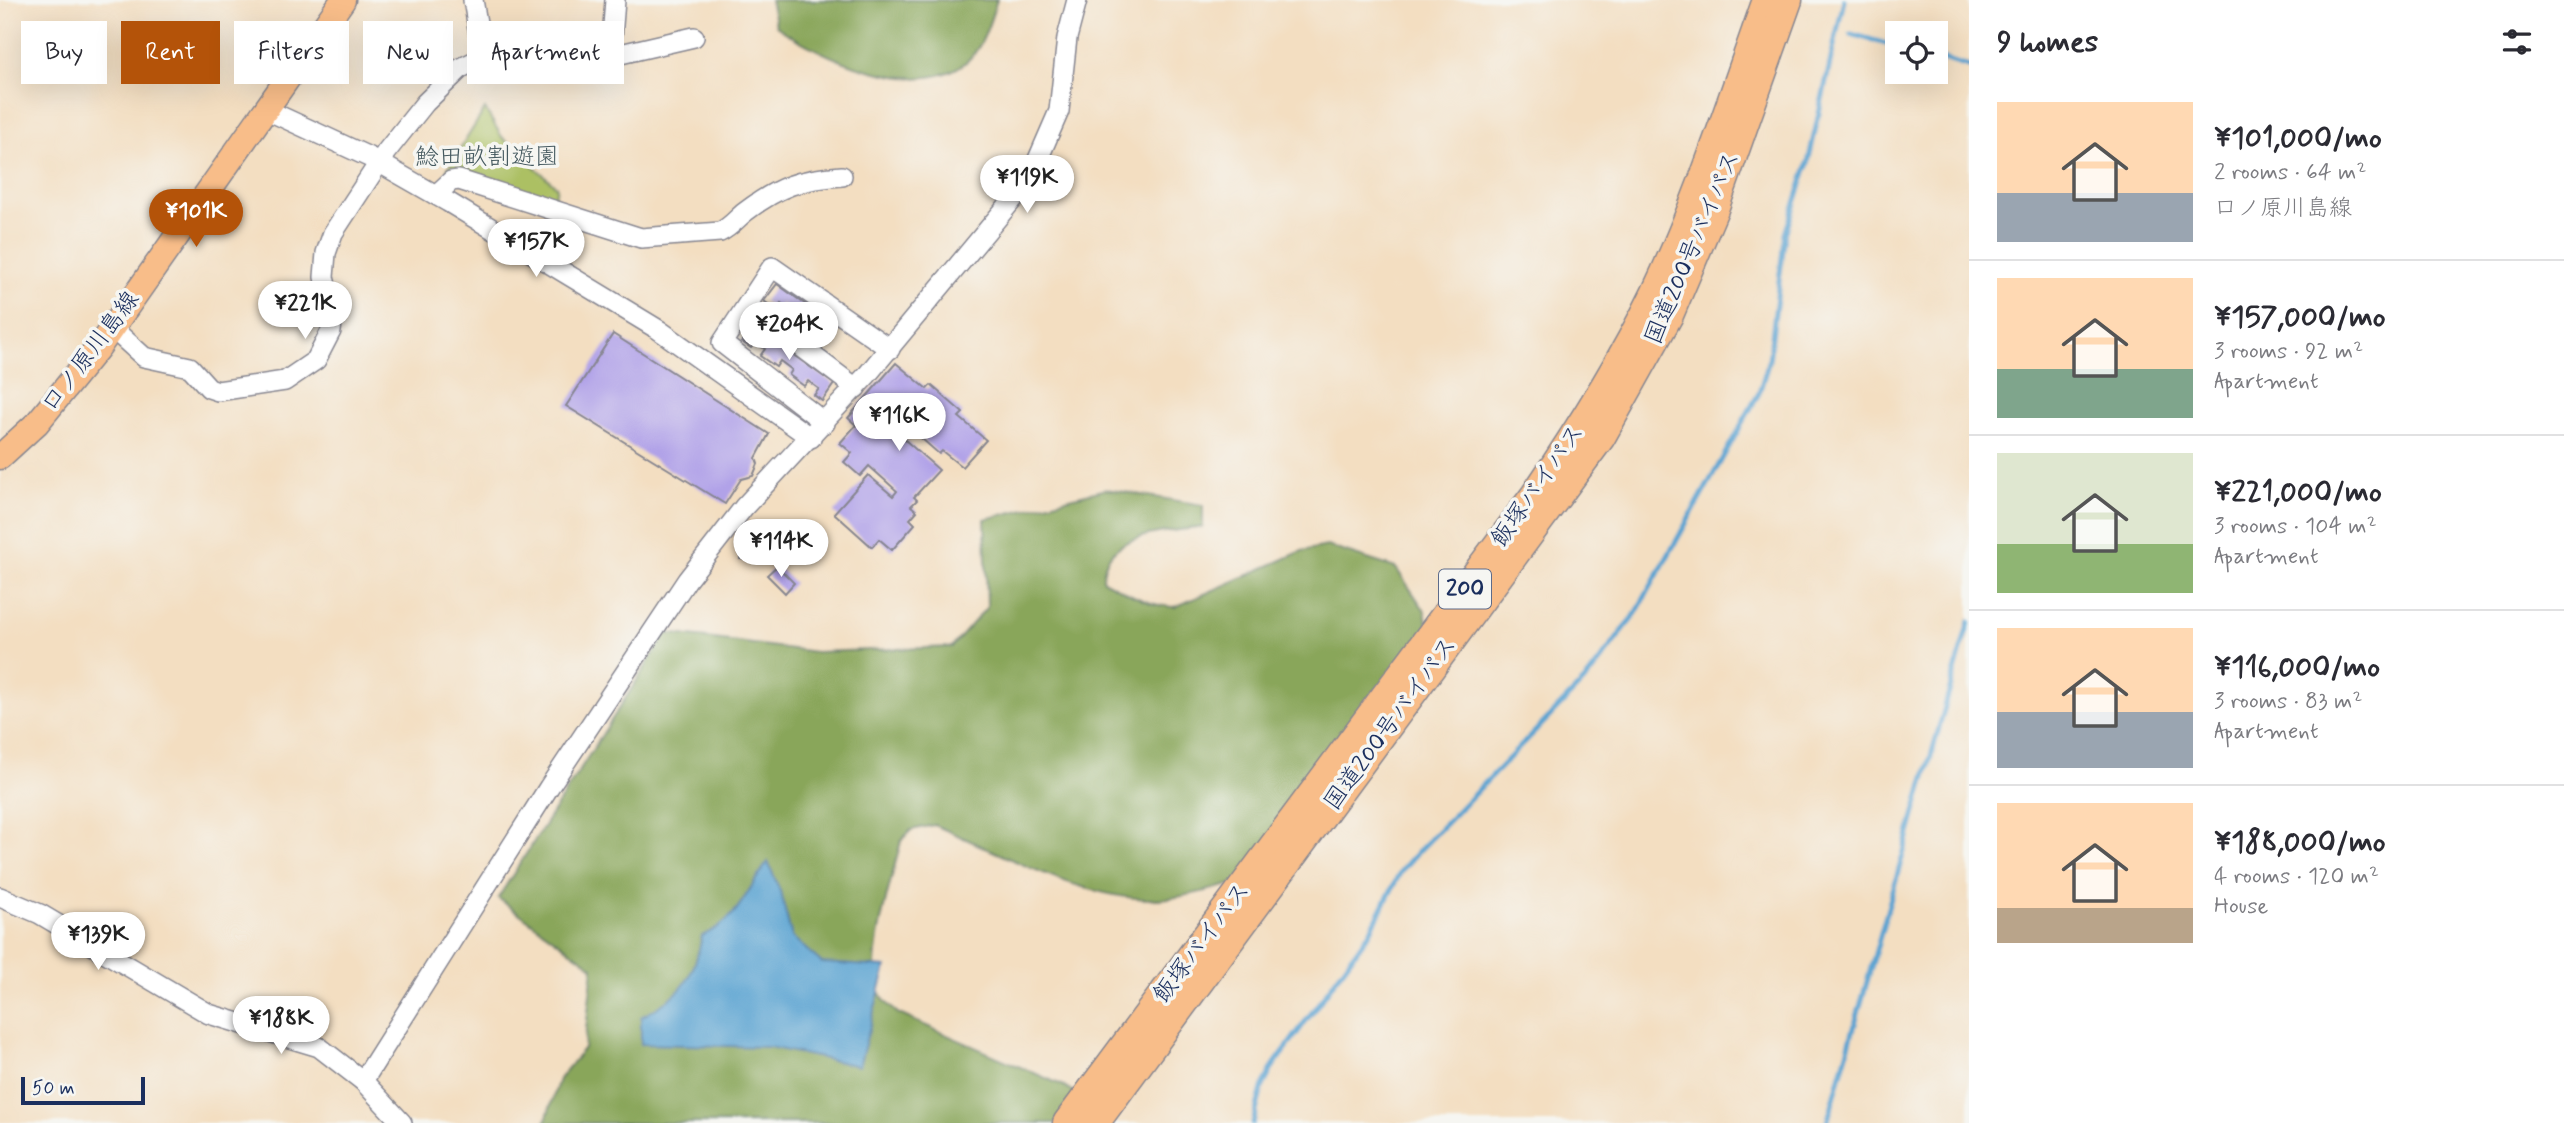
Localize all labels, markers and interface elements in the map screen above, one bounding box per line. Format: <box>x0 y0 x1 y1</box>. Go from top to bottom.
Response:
chip: Buy <box>21 21 107 84</box>
chip: Rent <box>121 21 220 84</box>
chip: Filters <box>234 21 349 84</box>
chip: New <box>363 21 453 84</box>
chip: Apartment <box>467 21 624 84</box>
map controls <box>1885 21 1948 84</box>
button: locate <box>1885 21 1948 84</box>
text: 9 homes <box>1997 23 2098 62</box>
icon: filters <box>2498 23 2536 61</box>
text: ¥101,000/mo <box>2214 119 2382 158</box>
icon: home <box>2053 130 2137 214</box>
park label: 鯰田畝割遊園 <box>415 142 559 173</box>
street label: 国道200号バイパス <box>1638 146 1748 350</box>
pin: ¥119K <box>978 156 1076 215</box>
text: 2 rooms · 64 m² <box>2214 158 2366 188</box>
text: ¥119K <box>996 163 1058 193</box>
pin: ¥101K <box>147 190 245 249</box>
text: 口ノ原川島線 <box>2214 194 2352 224</box>
text: ¥101K <box>165 197 227 227</box>
pin: ¥157K <box>487 219 585 279</box>
text: ¥157K <box>504 227 568 257</box>
pin: ¥221K <box>256 282 354 341</box>
street label: 口ノ原川島線 <box>35 285 147 419</box>
text: ¥221K <box>274 289 336 319</box>
text: ¥157,000/mo <box>2214 298 2386 337</box>
pin: ¥204K <box>740 302 838 362</box>
icon: home <box>2053 306 2137 390</box>
text: ¥204K <box>755 310 823 340</box>
text: 3 rooms · 92 m² <box>2214 337 2363 367</box>
text: Apartment <box>2214 367 2319 397</box>
pin: ¥116K <box>850 393 948 453</box>
text: ¥116K <box>869 401 929 431</box>
street label: 飯塚バイパス <box>1484 418 1592 554</box>
text: ¥221,000/mo <box>2214 473 2382 512</box>
icon: home <box>2053 481 2137 565</box>
text: 3 rooms · 104 m² <box>2214 512 2377 542</box>
pin: ¥114K <box>732 520 830 579</box>
text: ¥114K <box>749 527 813 557</box>
text: Apartment <box>2214 542 2319 572</box>
road number: 200 <box>1439 569 1491 608</box>
street label: 国道200号バイパス <box>1317 631 1465 817</box>
text: ¥116,000/mo <box>2214 648 2380 687</box>
icon: home <box>2053 656 2137 740</box>
text: 3 rooms · 83 m² <box>2214 687 2362 717</box>
text: Apartment <box>2214 717 2319 747</box>
text: ¥188,000/mo <box>2214 823 2386 862</box>
icon: home <box>2053 831 2137 915</box>
text: 4 rooms · 120 m² <box>2214 862 2379 892</box>
street label: 飯塚バイパス <box>1146 876 1258 1010</box>
text: House <box>2214 892 2268 922</box>
pin: ¥139K <box>49 912 147 972</box>
text: ¥139K <box>67 920 129 950</box>
pin: ¥188K <box>232 996 330 1056</box>
text: ¥188K <box>249 1004 313 1034</box>
scale bar <box>21 1074 145 1106</box>
text: 50 m <box>32 1076 75 1101</box>

